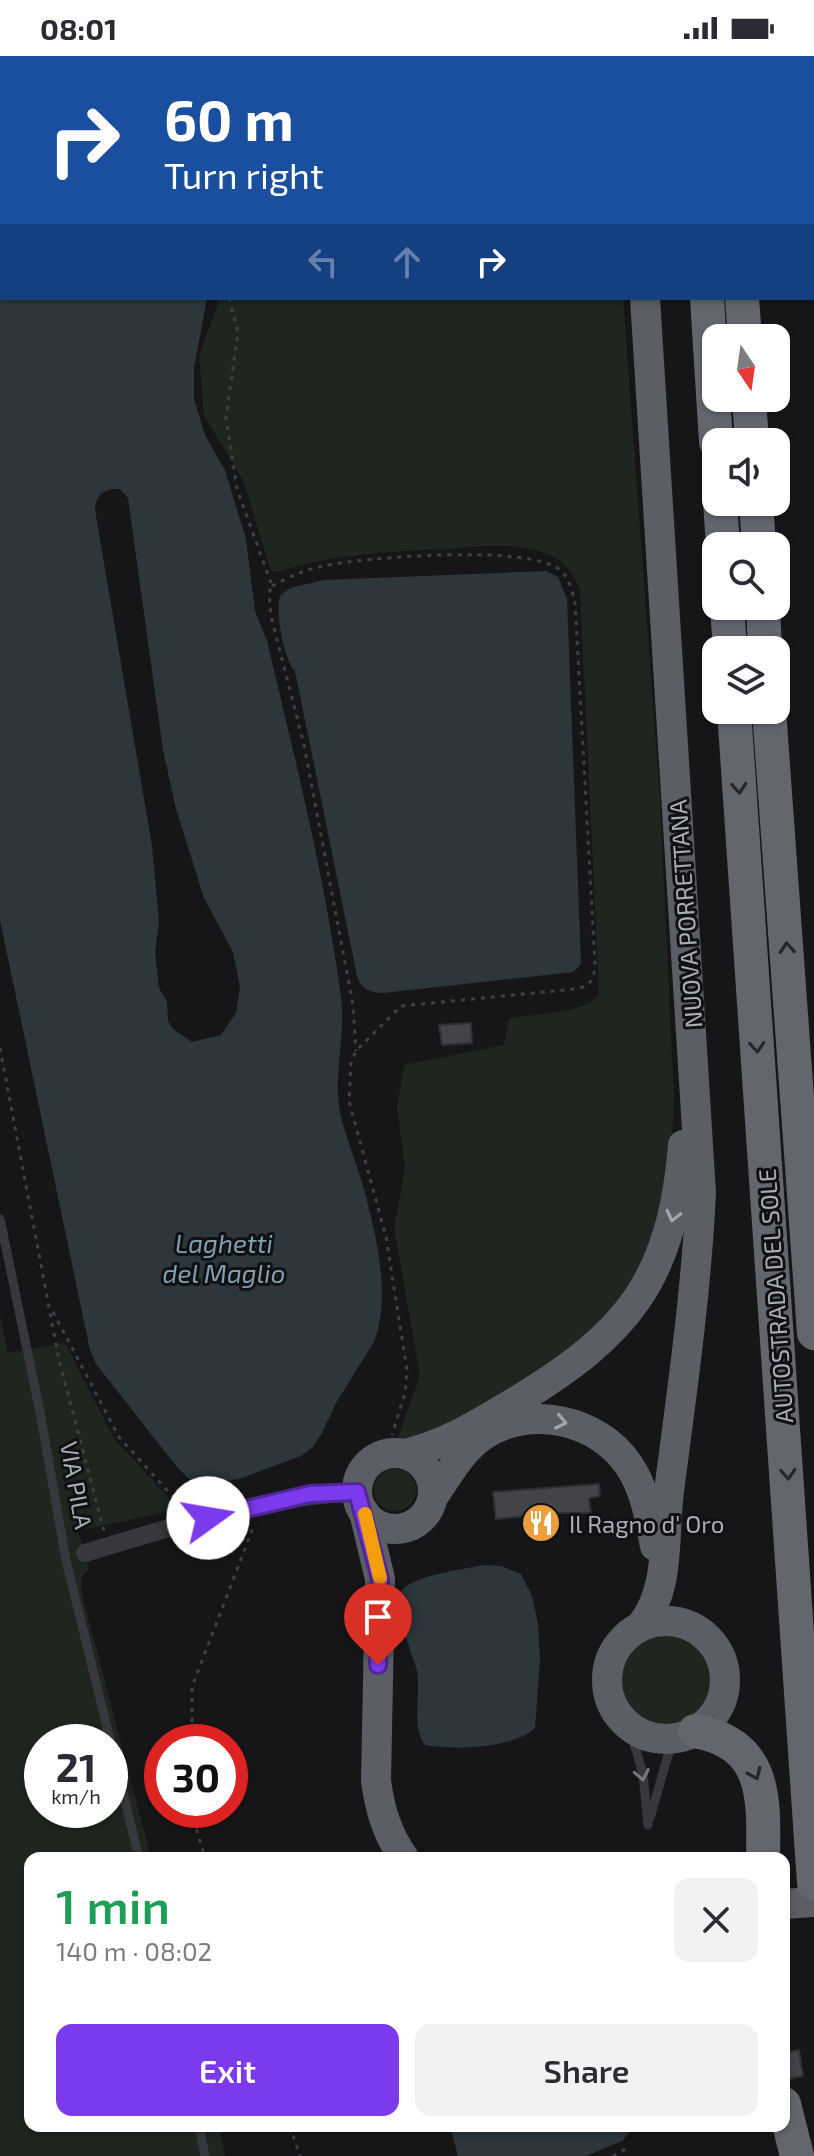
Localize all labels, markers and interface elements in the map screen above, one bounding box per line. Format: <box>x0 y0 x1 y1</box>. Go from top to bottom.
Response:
text: 08:01 <box>40 10 117 46</box>
text: 60 m <box>164 85 294 152</box>
icon: right <box>32 88 136 192</box>
text: Turn right <box>164 153 324 196</box>
icon: left <box>301 240 345 284</box>
icon: ahead <box>385 240 429 284</box>
icon: right <box>469 240 513 284</box>
north arrow <box>702 324 790 412</box>
map controls <box>702 324 790 724</box>
button: sound <box>702 428 790 516</box>
button: search <box>702 532 790 620</box>
button: layers <box>702 636 790 724</box>
one-way arrow <box>730 782 747 795</box>
street label: NUOVA PORRETTANA <box>663 799 707 1029</box>
one-way arrow <box>779 941 796 954</box>
one-way arrow <box>748 1041 765 1054</box>
street label: AUTOSTRADA DEL SOLE <box>752 1168 798 1424</box>
one-way arrow <box>665 1209 682 1223</box>
water label: Laghetti del Maglio <box>163 1227 285 1288</box>
one-way arrow <box>554 1413 568 1430</box>
street label: VIA PILA <box>55 1439 99 1531</box>
one-way arrow <box>779 1468 796 1481</box>
position arrow <box>166 1476 250 1560</box>
restaurant icon: Il Ragno d' Oro <box>520 1502 562 1544</box>
place label: Il Ragno d' Oro <box>569 1509 724 1538</box>
pin <box>344 1583 412 1665</box>
icon: arrive <box>356 1595 400 1639</box>
speed limit sign: 30 <box>144 1724 248 1828</box>
text: 21 <box>56 1742 96 1790</box>
one-way arrow <box>745 1765 761 1780</box>
one-way arrow <box>632 1768 649 1781</box>
text: km/h <box>51 1784 101 1808</box>
text: 1 min <box>56 1876 170 1934</box>
button: close <box>674 1878 758 1962</box>
text: 140 m · 08:02 <box>56 1935 212 1966</box>
button: Exit <box>56 2024 399 2116</box>
button: Share <box>415 2024 758 2116</box>

